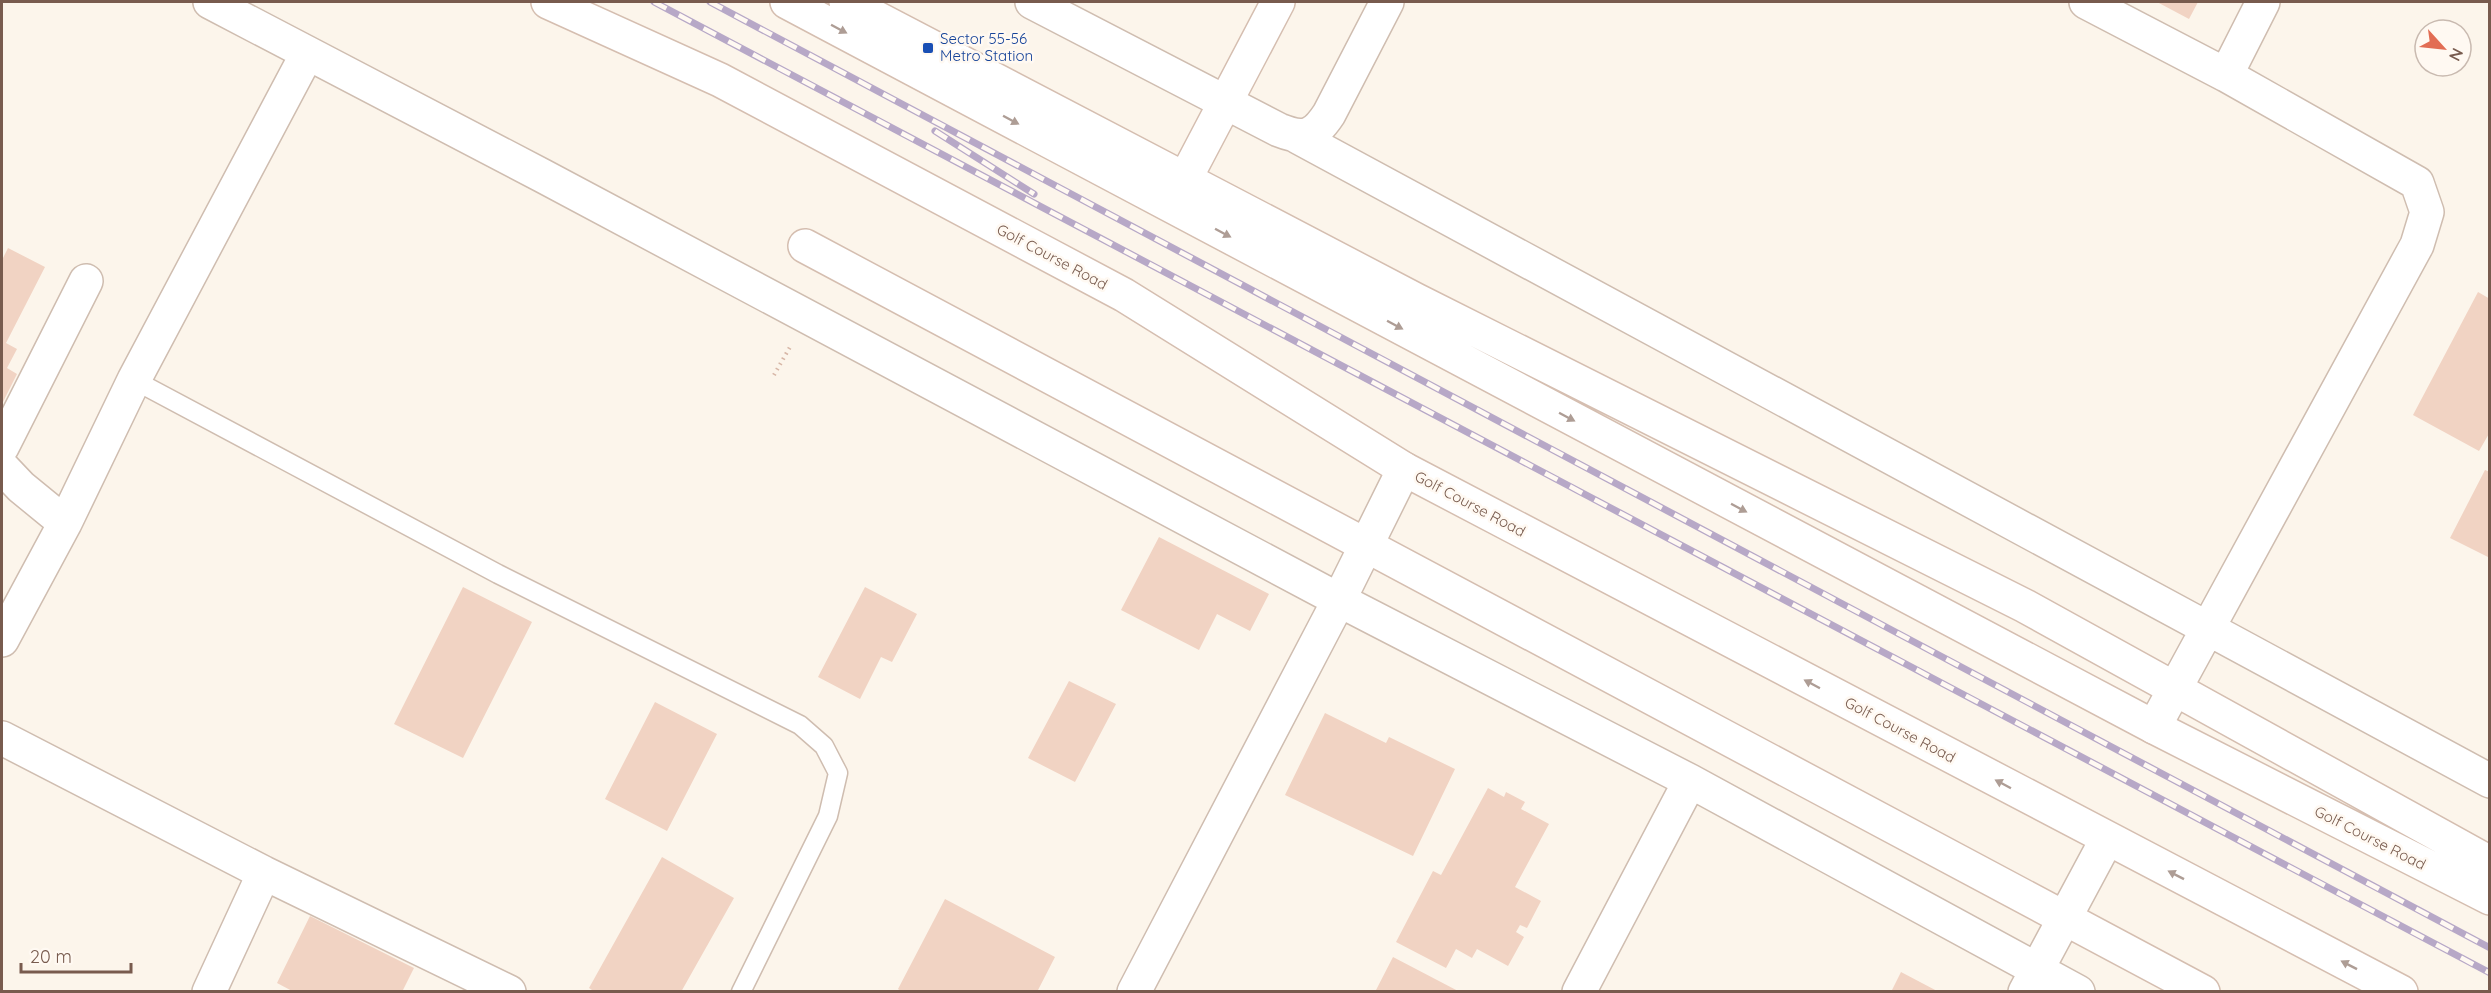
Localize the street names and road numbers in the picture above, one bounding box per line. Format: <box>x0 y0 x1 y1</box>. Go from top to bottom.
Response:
street label: Golf Course Road <box>994 219 1111 294</box>
street label: Golf Course Road <box>1412 466 1529 541</box>
street label: Golf Course Road <box>1842 692 1959 767</box>
street label: Golf Course Road <box>2311 801 2429 874</box>

